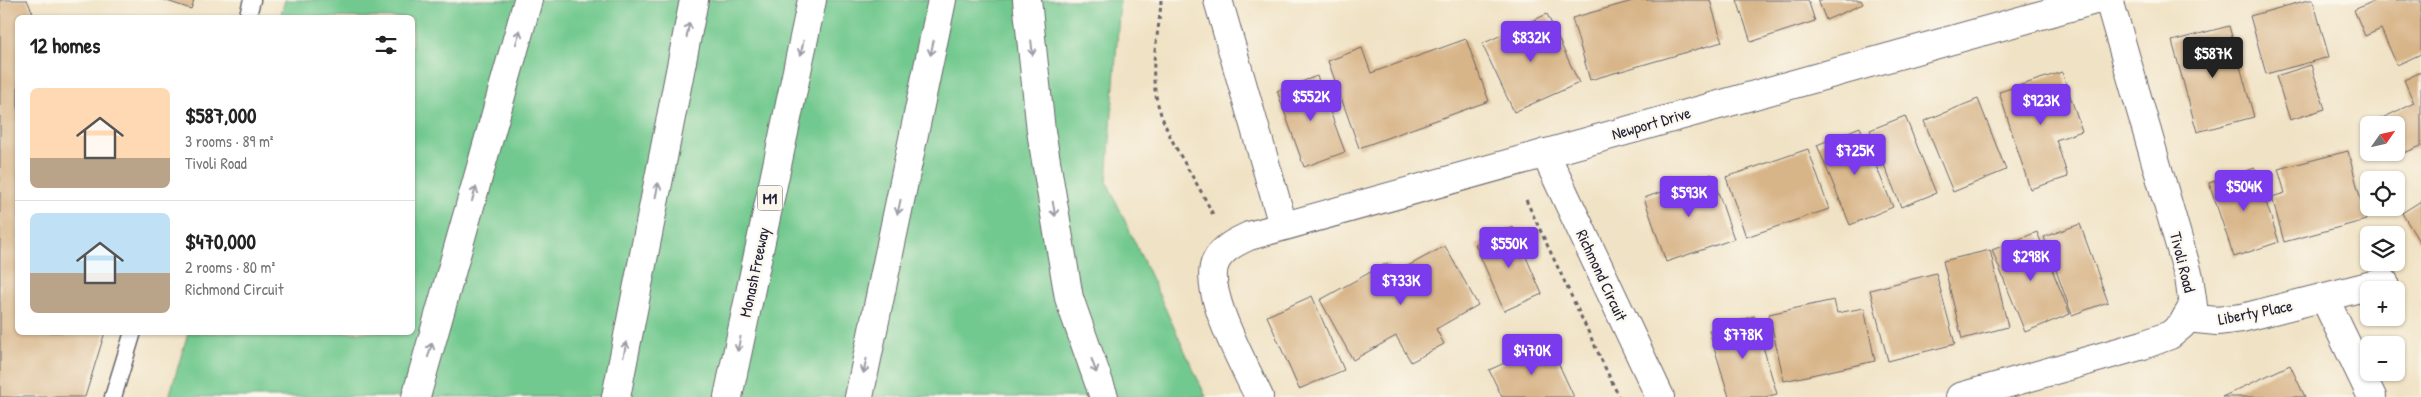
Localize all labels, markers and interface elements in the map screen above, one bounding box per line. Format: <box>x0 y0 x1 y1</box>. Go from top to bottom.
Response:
pin: $832K <box>1496 20 1566 63</box>
one-way arrow <box>684 23 694 39</box>
text: $832K <box>1512 26 1550 48</box>
one-way arrow <box>514 30 523 46</box>
text: 12 homes <box>30 31 100 60</box>
icon: filters <box>372 31 400 59</box>
pin: $587K <box>2178 36 2248 79</box>
one-way arrow <box>797 39 806 55</box>
one-way arrow <box>927 39 936 55</box>
one-way arrow <box>1027 40 1037 56</box>
text: $587K <box>2194 42 2232 64</box>
pin: $552K <box>1276 80 1346 122</box>
pin: $923K <box>2006 84 2076 126</box>
text: $552K <box>1292 85 1330 107</box>
text: $923K <box>2022 89 2060 111</box>
text: $587,000 <box>185 101 256 130</box>
street label: Newport Drive <box>1609 101 1694 145</box>
icon: home <box>70 108 130 168</box>
north arrow <box>2360 116 2405 161</box>
map controls <box>2360 116 2405 381</box>
text: 3 rooms · 89 m² <box>185 130 274 152</box>
pin: $725K <box>1820 134 1890 176</box>
text: $725K <box>1836 139 1874 161</box>
text: Tivoli Road <box>185 152 247 174</box>
pin: $504K <box>2209 170 2279 212</box>
button: locate <box>2360 171 2405 216</box>
text: $504K <box>2226 175 2262 197</box>
pin: $593K <box>1654 176 1724 218</box>
text: $593K <box>1671 181 1707 203</box>
one-way arrow <box>652 182 662 198</box>
one-way arrow <box>470 186 479 202</box>
road number: M1 <box>758 186 782 210</box>
one-way arrow <box>893 198 903 214</box>
one-way arrow <box>1050 201 1060 217</box>
street label: Monash Freeway <box>734 225 774 319</box>
pin: $550K <box>1474 226 1544 269</box>
street label: Richmond Circuit <box>1571 226 1633 325</box>
button: layers <box>2360 226 2405 271</box>
text: $470,000 <box>185 227 256 256</box>
street label: Tivoli Road <box>2165 229 2201 295</box>
text: $550K <box>1490 232 1528 254</box>
icon: home <box>70 233 130 293</box>
pin: $298K <box>1996 240 2066 282</box>
text: $298K <box>2013 245 2049 267</box>
text: 2 rooms · 80 m² <box>185 256 275 278</box>
pin: $733K <box>1366 264 1436 306</box>
text: $733K <box>1382 269 1420 291</box>
text: Richmond Circuit <box>185 278 283 300</box>
button: + <box>2360 281 2405 326</box>
street label: Liberty Place <box>2216 294 2295 330</box>
pin: $778K <box>1708 318 1778 360</box>
text: $778K <box>1723 323 1763 345</box>
pin: $470K <box>1497 334 1567 376</box>
one-way arrow <box>734 335 743 351</box>
button: − <box>2360 336 2405 381</box>
text: $470K <box>1513 339 1551 361</box>
one-way arrow <box>621 342 630 358</box>
one-way arrow <box>425 343 435 359</box>
one-way arrow <box>860 357 870 373</box>
one-way arrow <box>1089 358 1099 374</box>

